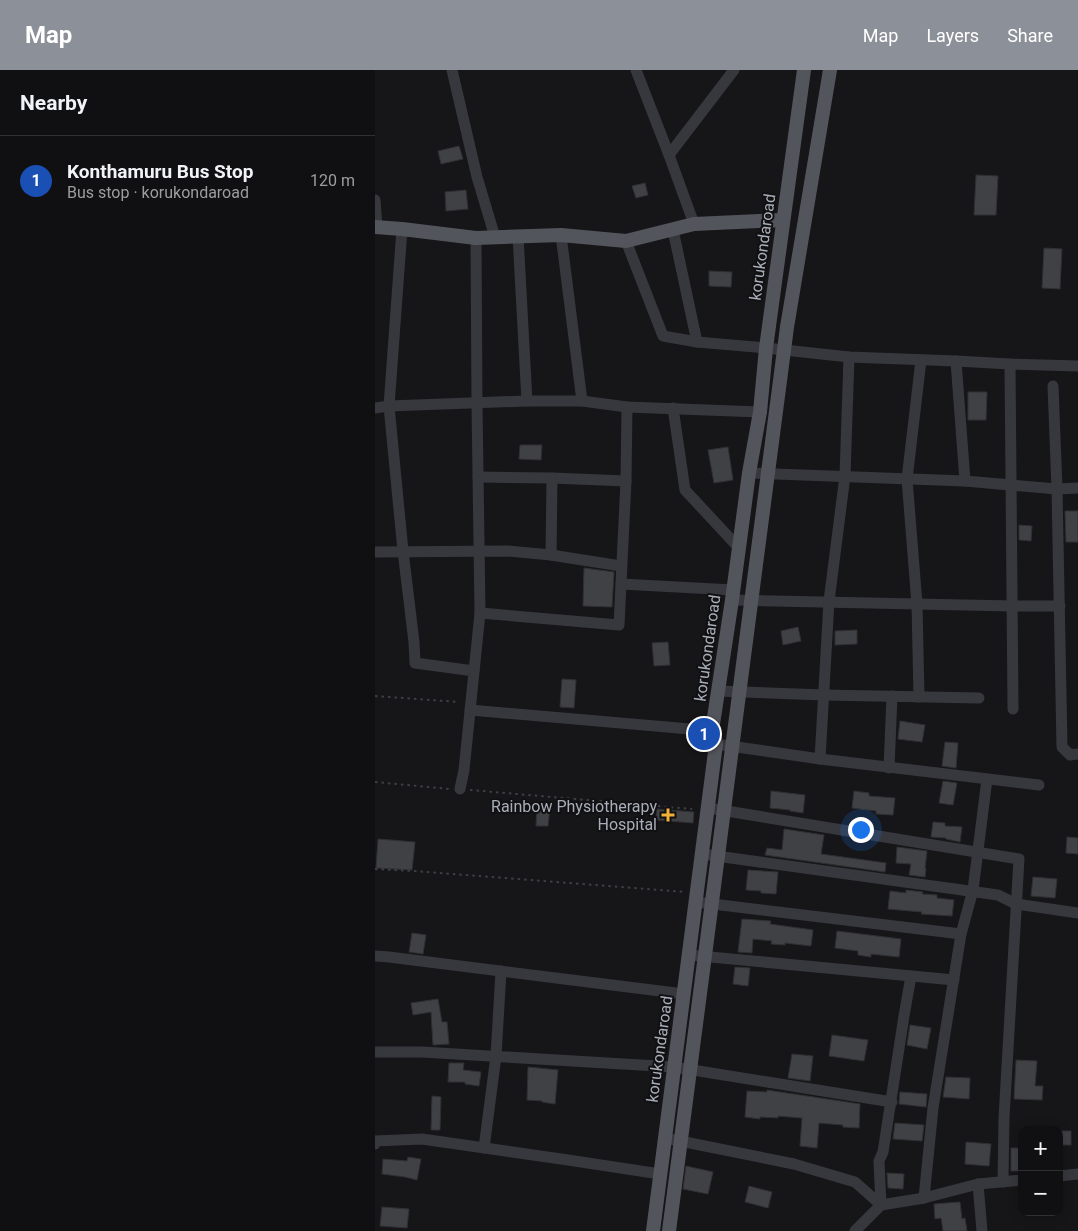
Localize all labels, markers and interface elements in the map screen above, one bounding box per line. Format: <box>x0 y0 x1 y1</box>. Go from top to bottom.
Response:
text: Map <box>25 21 72 49</box>
text: Map <box>863 25 898 46</box>
text: Layers <box>926 25 979 46</box>
text: Share <box>1007 25 1053 46</box>
text: Nearby <box>20 91 87 115</box>
text: Konthamuru Bus Stop <box>67 160 253 183</box>
text: 1 <box>31 171 41 190</box>
text: 120 m <box>310 171 355 190</box>
text: Bus stop · korukondaroad <box>67 183 249 202</box>
street label: korukondaroad <box>746 193 779 302</box>
street label: korukondaroad <box>691 594 724 703</box>
pin: 1 <box>688 715 720 753</box>
place label: Rainbow Physiotherapy Hospital <box>491 797 657 834</box>
marker: Rainbow Physiotherapy Hospital <box>661 808 675 822</box>
your location <box>848 817 874 843</box>
street label: korukondaroad <box>643 995 676 1104</box>
map controls <box>1018 1126 1063 1216</box>
button: + <box>1018 1126 1063 1171</box>
button: − <box>1018 1171 1063 1216</box>

